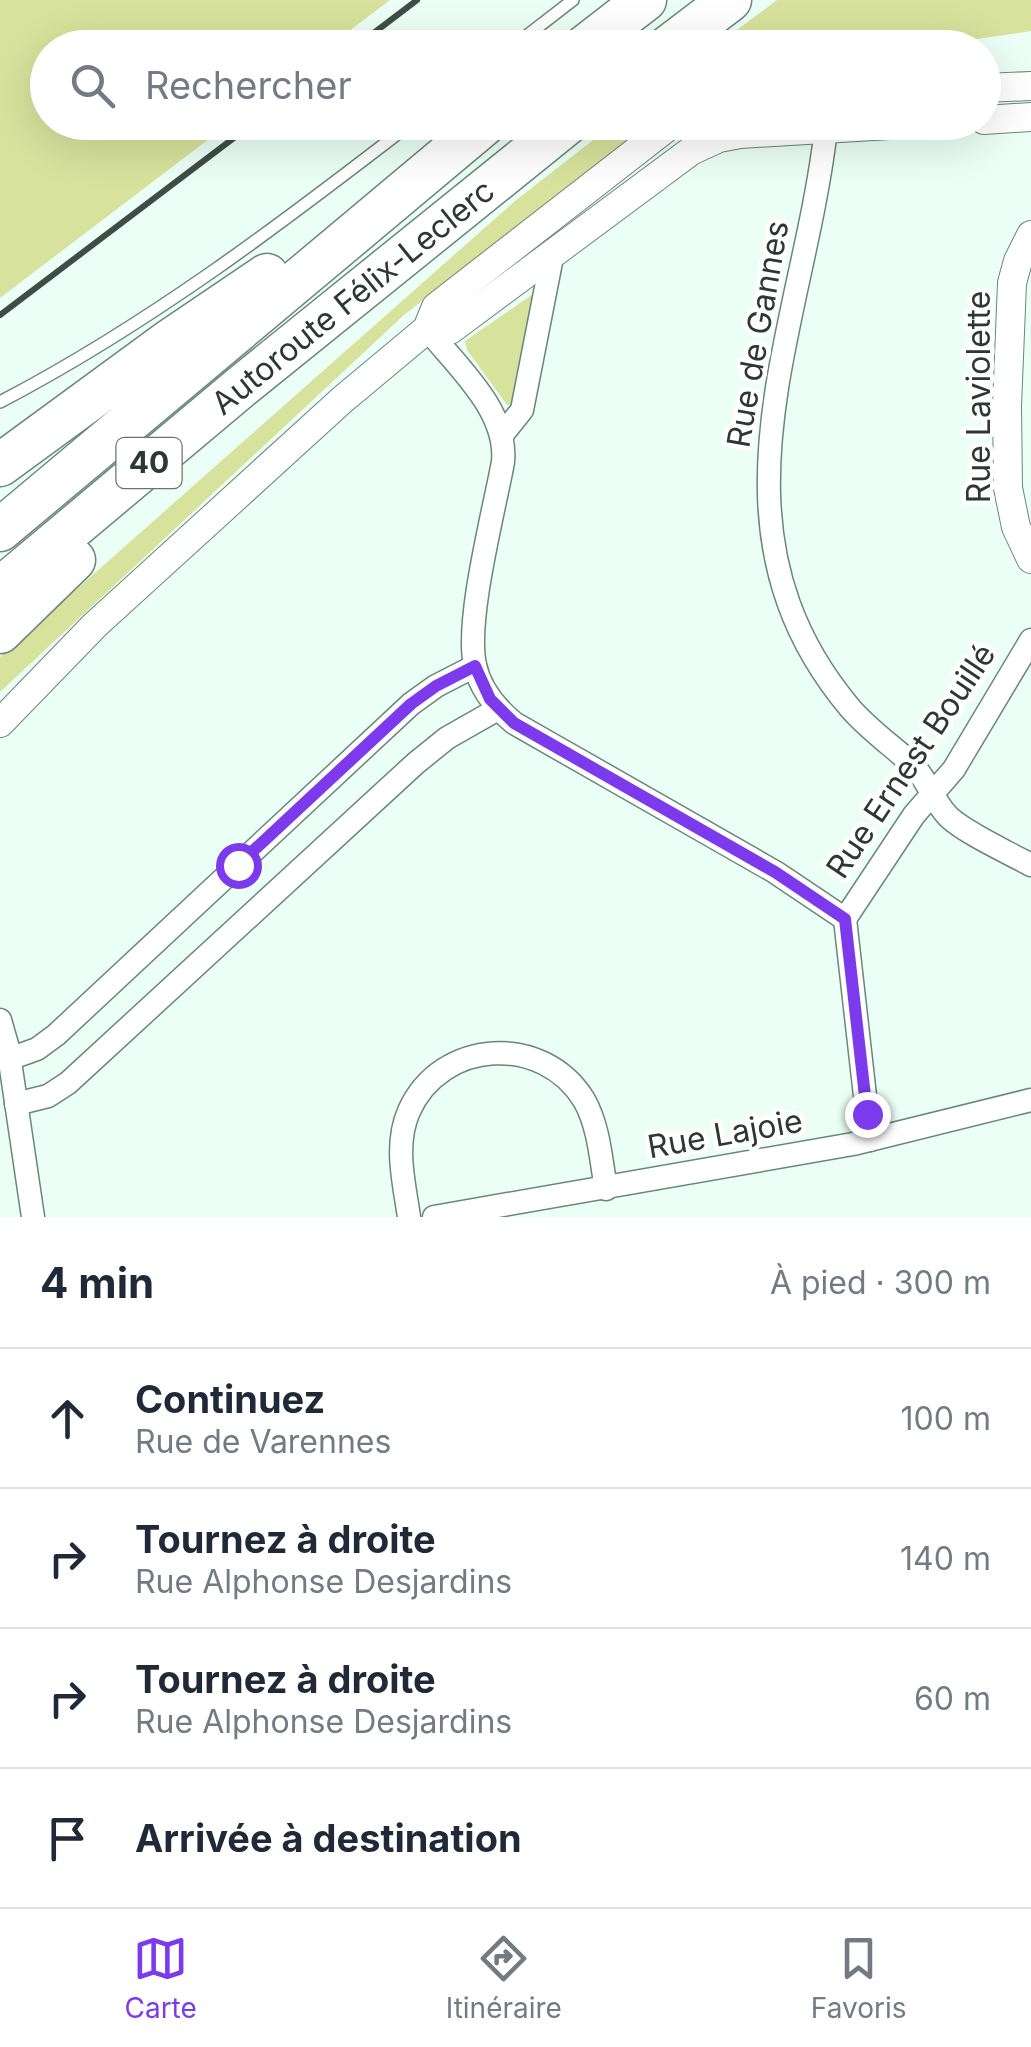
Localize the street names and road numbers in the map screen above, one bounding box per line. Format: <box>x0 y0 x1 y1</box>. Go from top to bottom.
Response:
street label: Autoroute Félix-Leclerc <box>204 171 502 423</box>
street label: Rue de Gannes <box>718 217 797 450</box>
street label: Rue Laviolette <box>959 291 998 503</box>
road number: 40 <box>116 438 182 488</box>
street label: Rue Ernest Bouillé <box>818 636 1003 885</box>
street label: Rue Lajoie <box>644 1101 805 1166</box>

